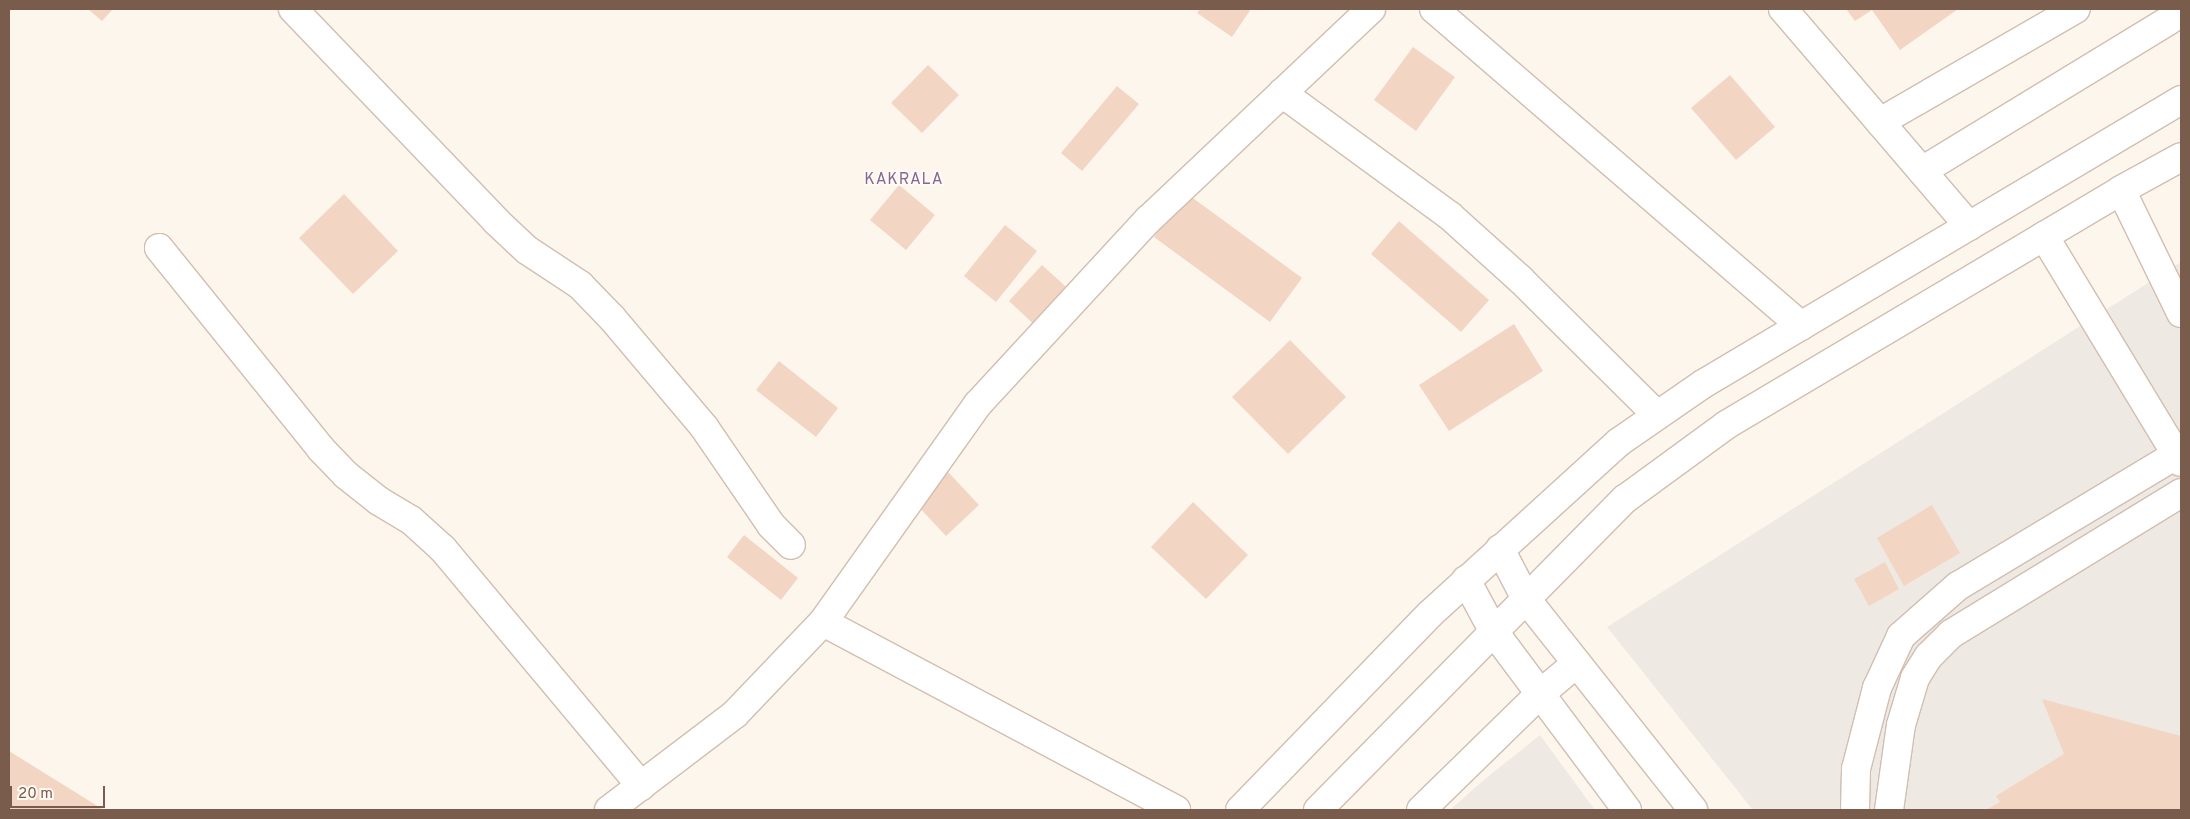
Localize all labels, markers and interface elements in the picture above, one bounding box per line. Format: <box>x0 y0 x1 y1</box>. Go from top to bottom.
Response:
district label: KAKRALA <box>863 170 945 190</box>
scale bar <box>12 776 108 808</box>
text: 20 m <box>18 785 53 804</box>

